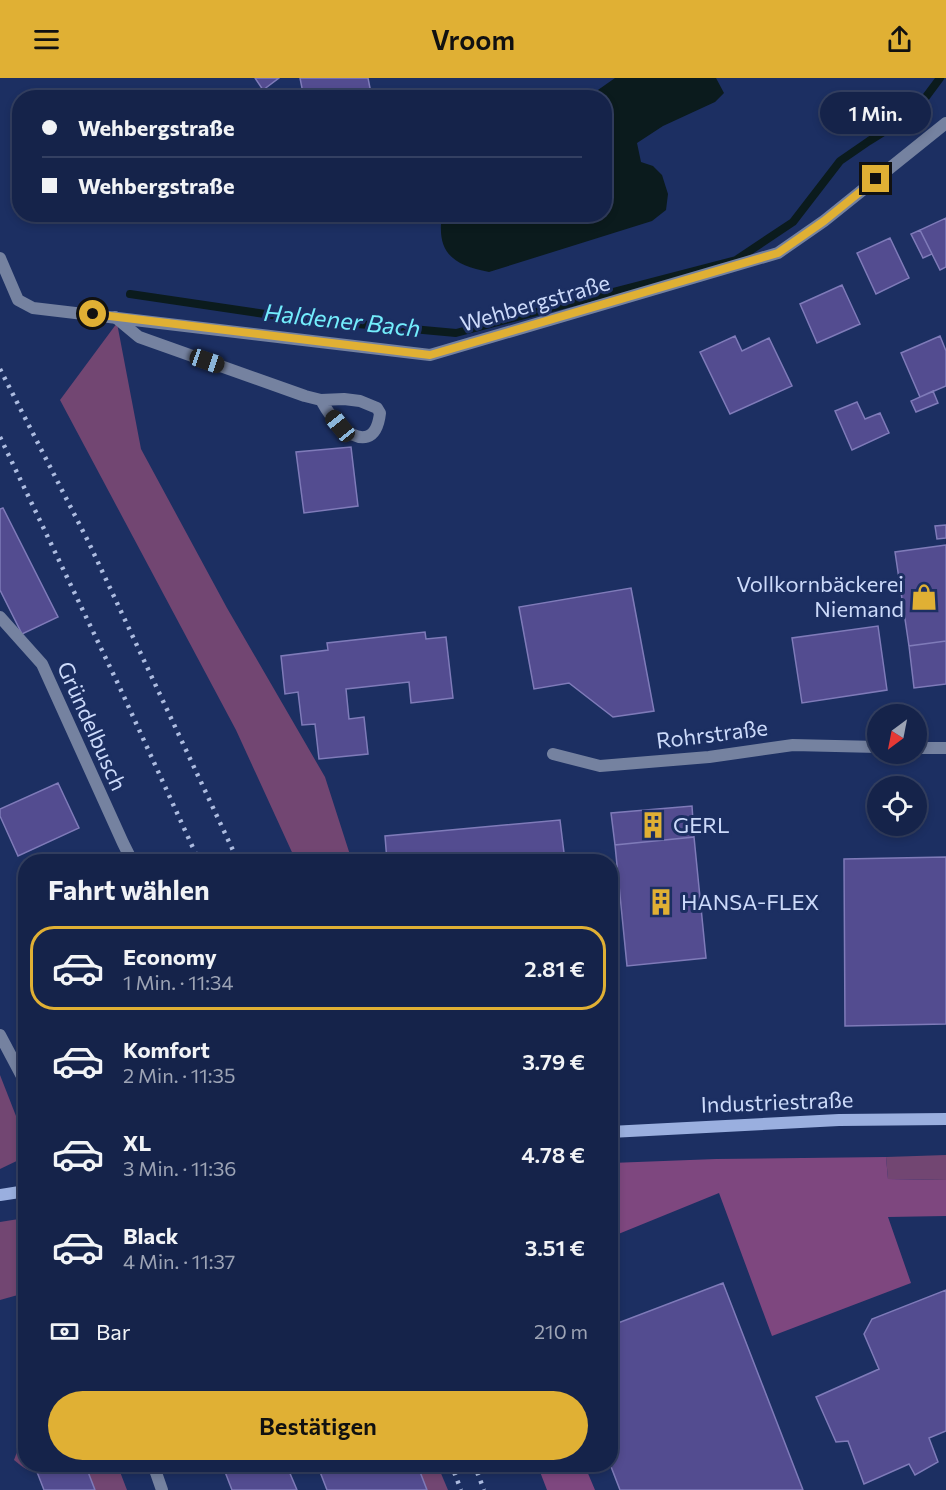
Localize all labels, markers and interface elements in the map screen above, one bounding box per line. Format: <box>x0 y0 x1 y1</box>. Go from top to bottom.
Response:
icon: menu <box>30 23 63 56</box>
text: Vroom <box>431 23 515 56</box>
icon: share <box>883 23 916 56</box>
callout: 1 Min. <box>820 92 932 134</box>
text: 1 Min. <box>849 101 903 125</box>
text: Wehbergstraße <box>78 114 235 141</box>
route end <box>862 165 889 192</box>
text: Wehbergstraße <box>78 172 235 199</box>
street label: Wehbergstraße <box>457 268 613 337</box>
water label: Haldener Bach <box>262 297 422 342</box>
route start <box>79 300 106 327</box>
car <box>187 347 227 375</box>
car <box>322 406 358 446</box>
place label: Vollkornbäckerei Niemand <box>736 570 904 622</box>
shop icon: Vollkornbäckerei Niemand <box>909 582 939 612</box>
street label: Gründelbusch <box>52 657 133 795</box>
north arrow <box>867 704 927 764</box>
map controls <box>867 704 927 836</box>
street label: Rohrstraße <box>655 713 769 754</box>
button: locate <box>867 776 927 836</box>
building icon: GERL <box>638 810 668 840</box>
place label: GERL <box>673 811 730 838</box>
text: Fahrt wählen <box>48 873 210 906</box>
building icon: HANSA-FLEX <box>646 887 676 917</box>
place label: HANSA-FLEX <box>681 888 819 915</box>
icon: car <box>51 941 105 995</box>
text: Economy <box>123 943 217 970</box>
text: 2.81 € <box>524 955 585 982</box>
text: 1 Min. · 11:34 <box>123 970 233 994</box>
icon: car <box>51 1034 105 1088</box>
text: Komfort <box>123 1036 210 1063</box>
text: 3.79 € <box>522 1048 585 1075</box>
text: 2 Min. · 11:35 <box>123 1063 236 1087</box>
street label: Industriestraße <box>700 1085 854 1118</box>
icon: car <box>51 1127 105 1181</box>
text: XL <box>123 1129 151 1156</box>
text: 4.78 € <box>521 1141 585 1168</box>
text: 3 Min. · 11:36 <box>123 1156 236 1180</box>
icon: car <box>51 1220 105 1274</box>
text: Black <box>123 1222 178 1249</box>
text: 3.51 € <box>525 1234 585 1261</box>
text: 4 Min. · 11:37 <box>123 1249 235 1273</box>
icon: cash <box>48 1315 81 1348</box>
text: Bar <box>96 1318 131 1345</box>
text: 210 m <box>534 1319 588 1343</box>
button: Bestätigen <box>48 1391 588 1460</box>

